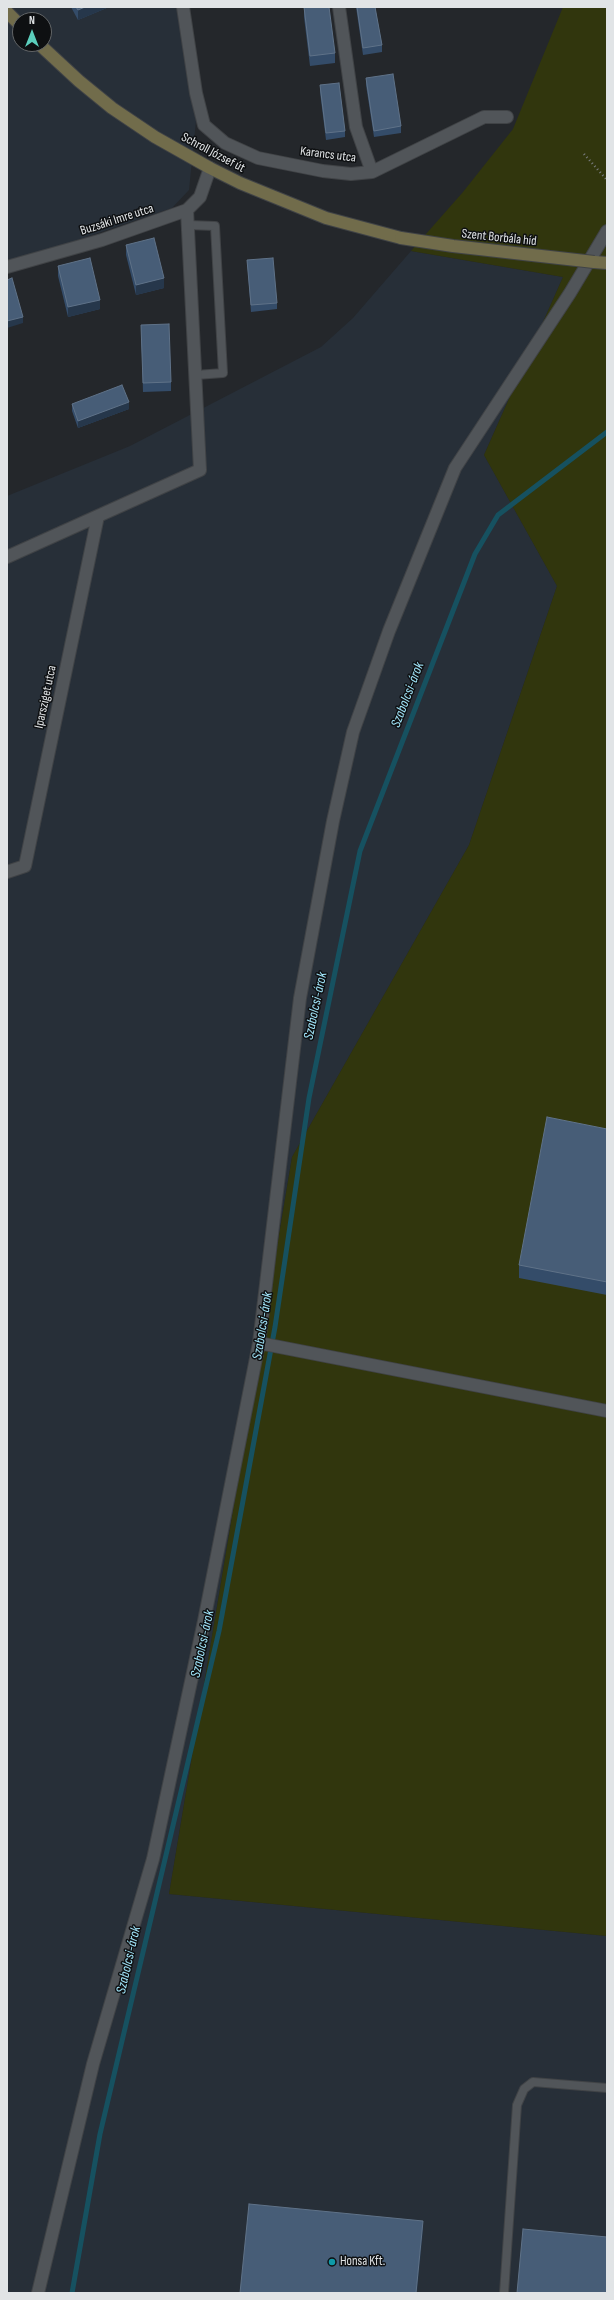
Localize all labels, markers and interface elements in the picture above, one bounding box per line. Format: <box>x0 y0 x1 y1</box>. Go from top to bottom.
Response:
north arrow <box>12 12 52 52</box>
text: N <box>29 14 35 27</box>
street label: Schroll József út <box>178 130 248 176</box>
street label: Karancs utca <box>299 144 357 166</box>
street label: Buzsáki Imre utca <box>78 201 156 239</box>
street label: Szent Borbála híd <box>461 226 537 250</box>
water label: Szabolcsi-árok <box>388 660 428 730</box>
street label: Iparsziget utca <box>32 664 60 730</box>
water label: Szabolcsi-árok <box>301 971 331 1041</box>
water label: Szabolcsi-árok <box>249 1291 277 1361</box>
water label: Szabolcsi-árok <box>188 1609 218 1679</box>
water label: Szabolcsi-árok <box>113 1925 145 1995</box>
place label: Honsa Kft. <box>340 2254 385 2270</box>
marker: Honsa Kft. <box>327 2257 337 2267</box>

